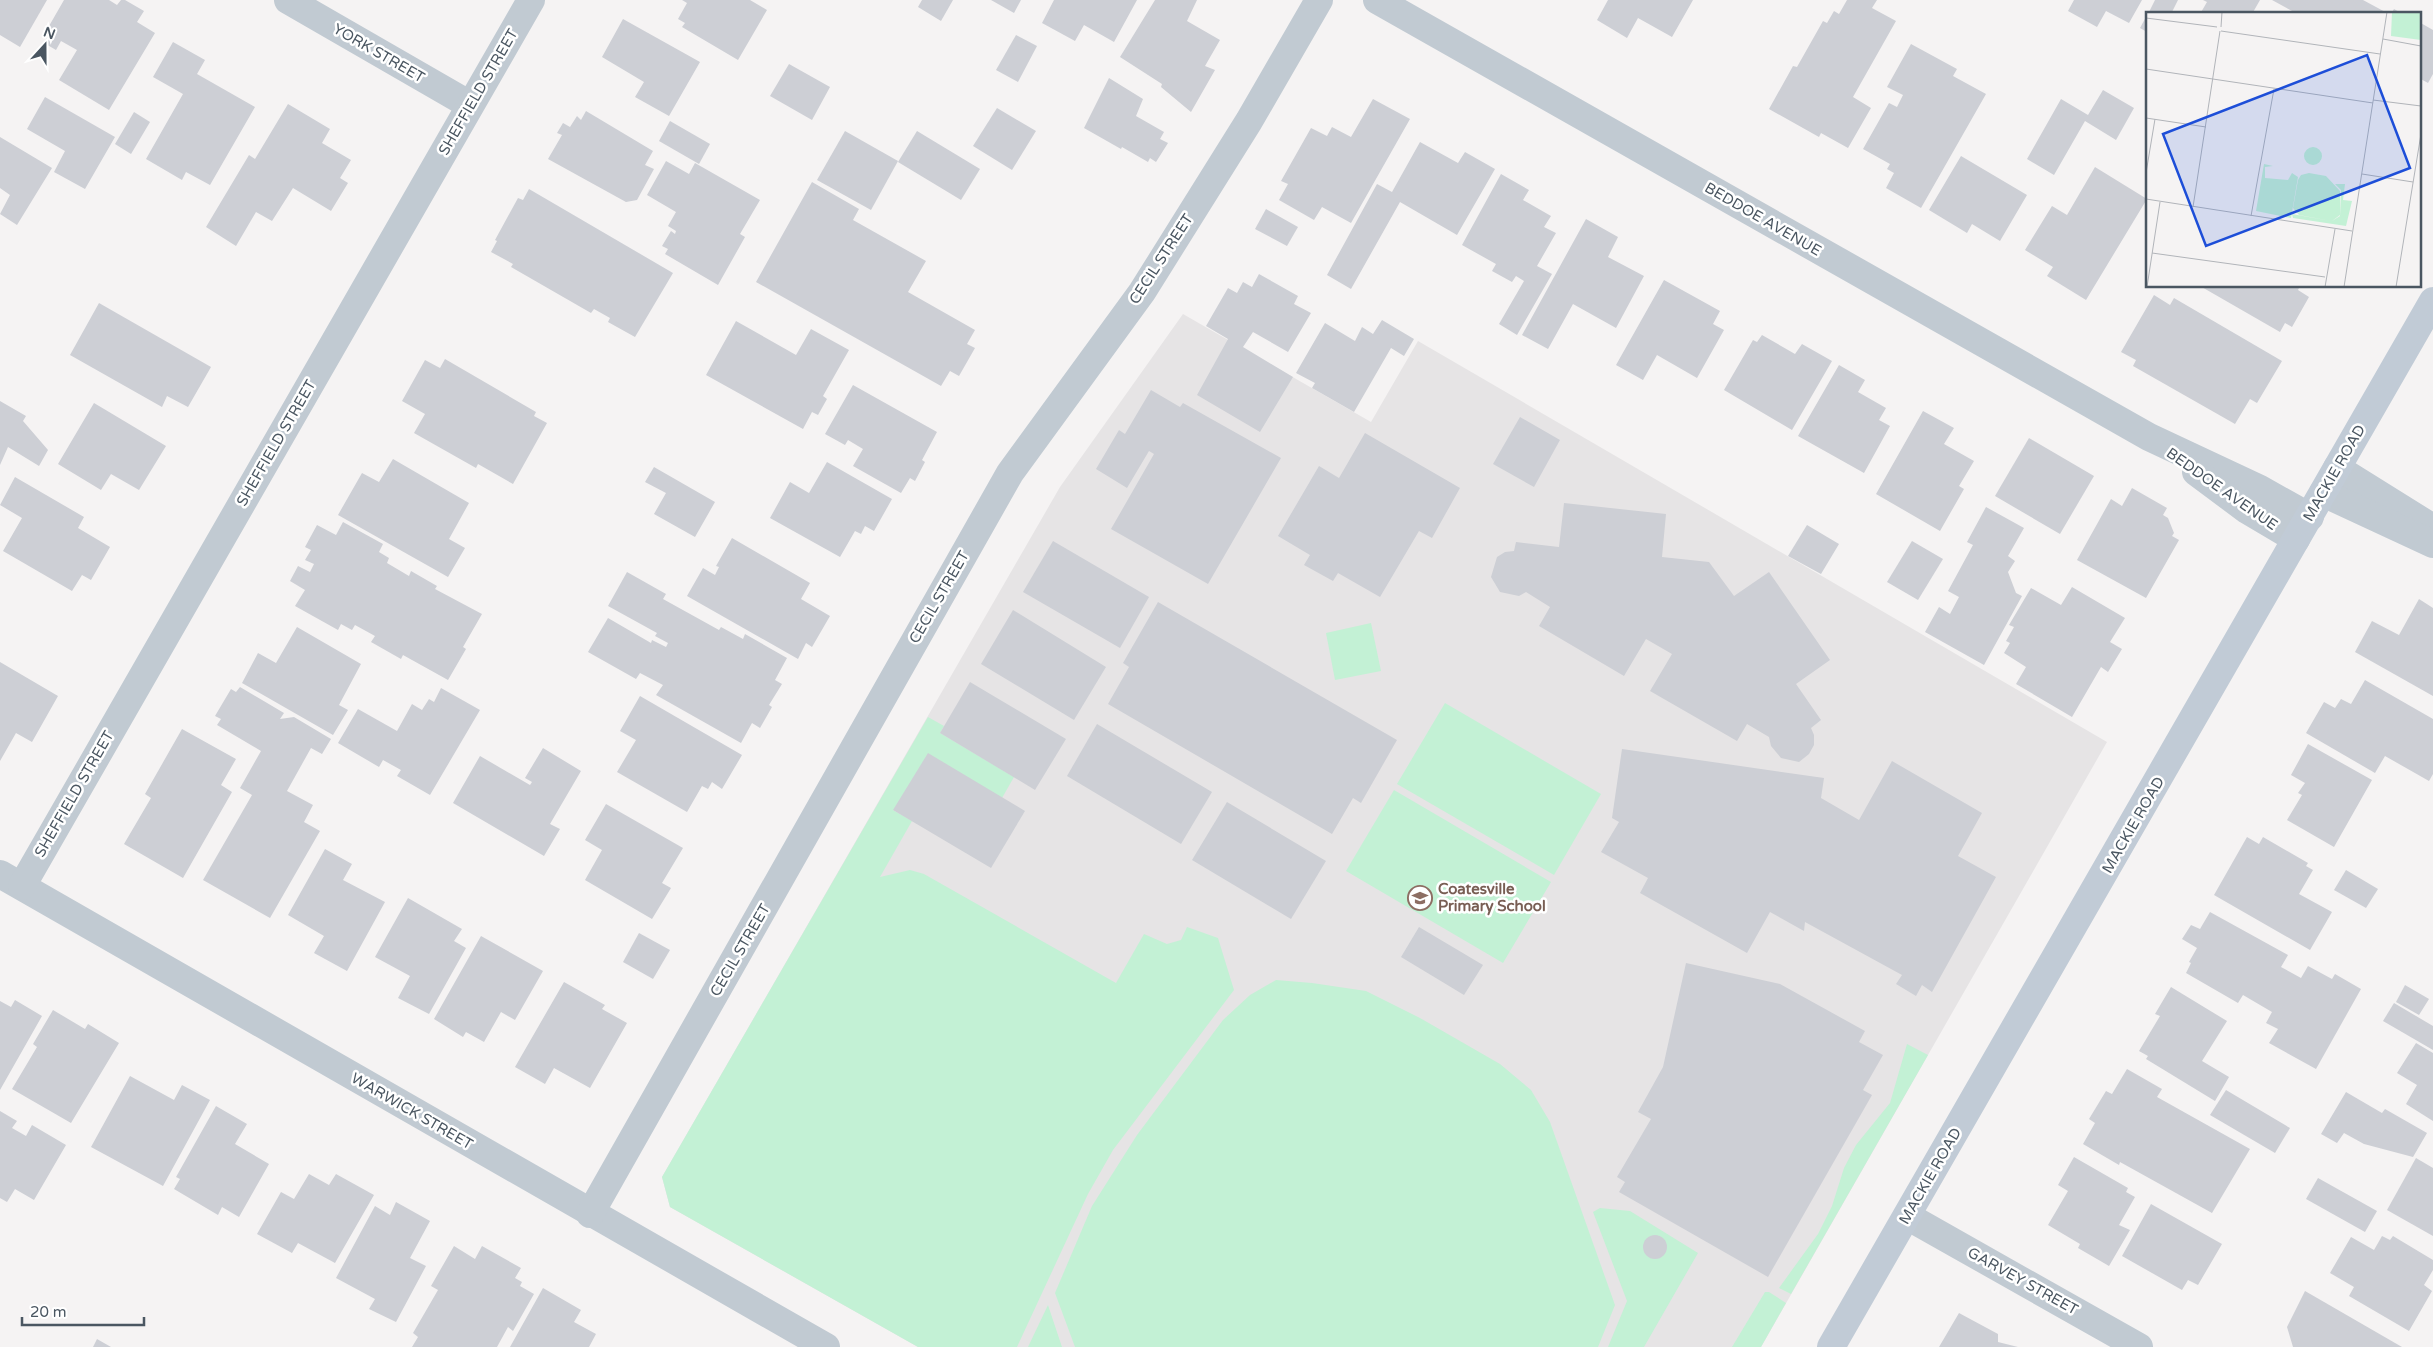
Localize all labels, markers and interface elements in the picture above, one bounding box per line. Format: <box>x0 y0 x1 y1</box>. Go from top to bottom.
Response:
inset map <box>2146 12 2420 288</box>
north arrow <box>20 20 70 70</box>
street label: YORK STREET <box>330 20 428 86</box>
text: N <box>41 23 58 43</box>
street label: SHEFFIELD STREET <box>435 26 521 158</box>
street label: BEDDOE AVENUE <box>1701 178 1825 260</box>
street label: CECIL STREET <box>1125 211 1197 307</box>
street label: SHEFFIELD STREET <box>233 377 319 509</box>
street label: MACKIE ROAD <box>2299 421 2369 525</box>
street label: BEDDOE AVENUE <box>2163 444 2281 534</box>
street label: CECIL STREET <box>905 548 973 646</box>
street label: SHEFFIELD STREET <box>31 728 117 860</box>
street label: MACKIE ROAD <box>2098 773 2168 877</box>
place label: Coatesville Primary School <box>1438 880 1546 916</box>
school or university icon: Coatesville Primary School <box>1407 885 1433 911</box>
street label: CECIL STREET <box>706 901 774 999</box>
street label: WARWICK STREET <box>348 1069 476 1153</box>
street label: MACKIE ROAD <box>1895 1124 1965 1228</box>
street label: GARVEY STREET <box>1965 1243 2081 1319</box>
scale bar <box>22 1294 145 1326</box>
text: 20 m <box>30 1303 67 1321</box>

